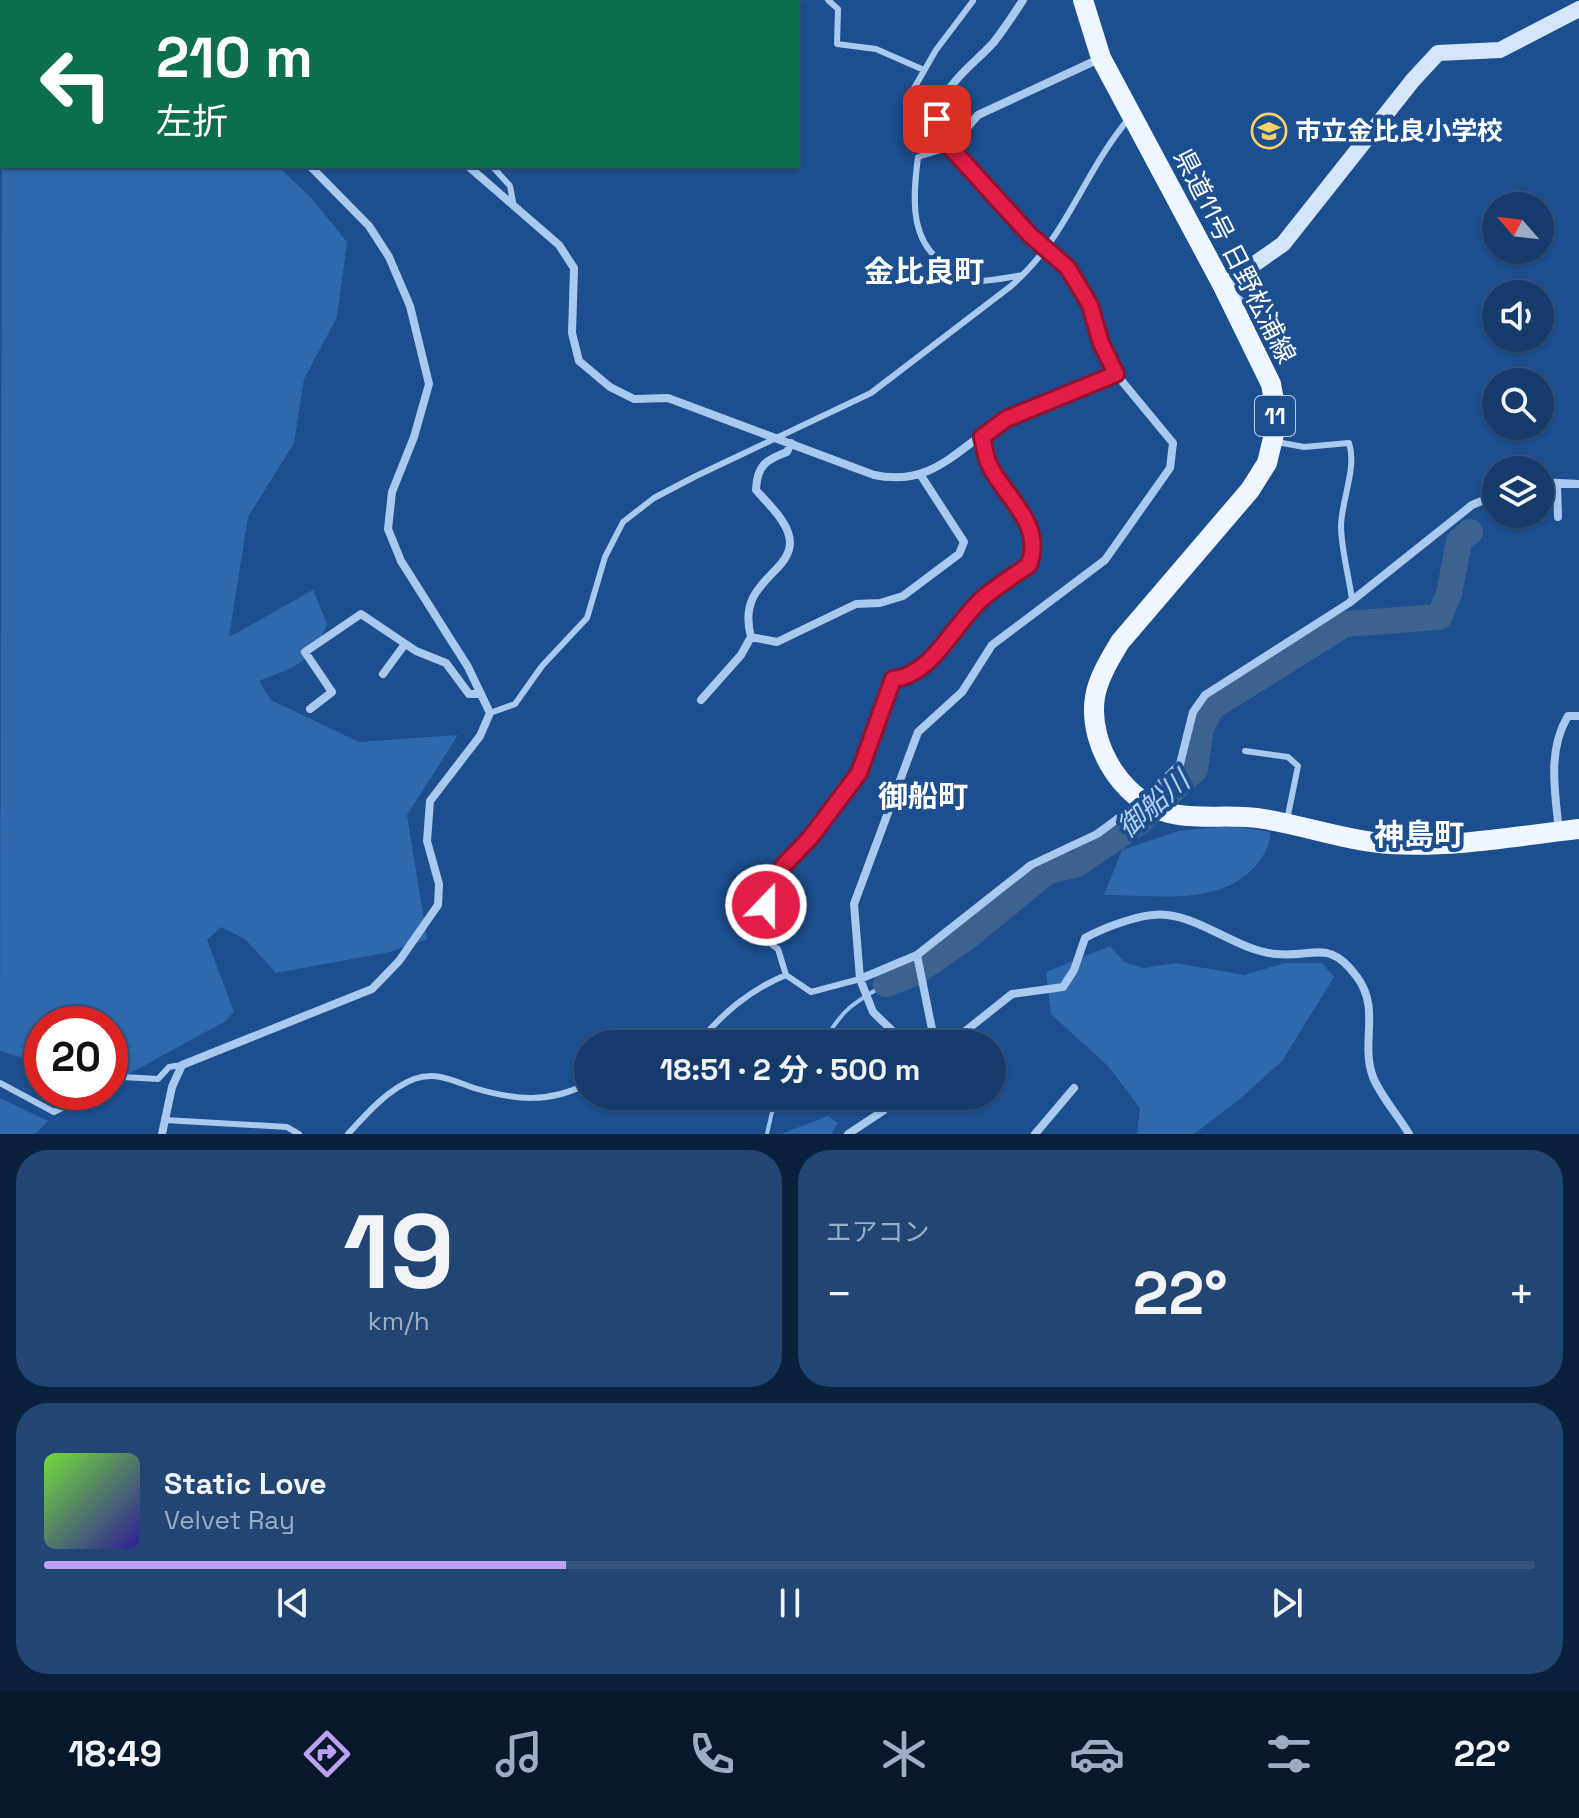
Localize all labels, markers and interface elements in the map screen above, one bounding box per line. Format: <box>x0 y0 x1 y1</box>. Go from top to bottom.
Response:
text: 210 m <box>156 22 313 93</box>
icon: left <box>24 32 128 136</box>
pin <box>903 85 971 153</box>
icon: arrive <box>915 97 959 141</box>
text: 左折 <box>156 99 228 145</box>
school or university icon: 市立金比良小学校 <box>1250 112 1288 150</box>
place label: 市立金比良小学校 <box>1295 114 1503 148</box>
street label: 県道11号 日野松浦線 <box>1166 143 1304 369</box>
north arrow <box>1482 192 1554 264</box>
map controls <box>1482 192 1554 528</box>
district label: 金比良町 <box>864 252 984 291</box>
button: sound <box>1482 280 1554 352</box>
button: search <box>1482 368 1554 440</box>
road number: 11 <box>1255 396 1295 436</box>
button: layers <box>1482 456 1554 528</box>
water label: 御船川 <box>1109 761 1199 845</box>
district label: 御船町 <box>878 777 968 816</box>
district label: 神島町 <box>1374 815 1464 854</box>
position arrow <box>724 863 808 947</box>
speed limit sign: 20 <box>24 1006 128 1110</box>
text: 18:51 · 2 分 · 500 m <box>660 1050 920 1089</box>
text: 19 <box>343 1186 454 1318</box>
text: エアコン <box>826 1215 930 1249</box>
text: 22° <box>1133 1255 1228 1332</box>
text: − <box>826 1266 853 1322</box>
text: + <box>1508 1266 1535 1322</box>
text: km/h <box>368 1304 430 1338</box>
text: Static Love <box>164 1464 327 1503</box>
text: Velvet Ray <box>164 1503 295 1537</box>
icon: previous <box>271 1581 315 1625</box>
icon: pause <box>768 1581 812 1625</box>
icon: next <box>1265 1581 1309 1625</box>
icon: directions <box>299 1726 355 1782</box>
icon: music <box>491 1726 547 1782</box>
icon: phone <box>684 1726 740 1782</box>
icon: climate <box>876 1726 932 1782</box>
icon: car <box>1069 1726 1125 1782</box>
icon: filters <box>1261 1726 1317 1782</box>
text: 18:49 <box>68 1731 162 1777</box>
text: 22° <box>1454 1731 1511 1777</box>

